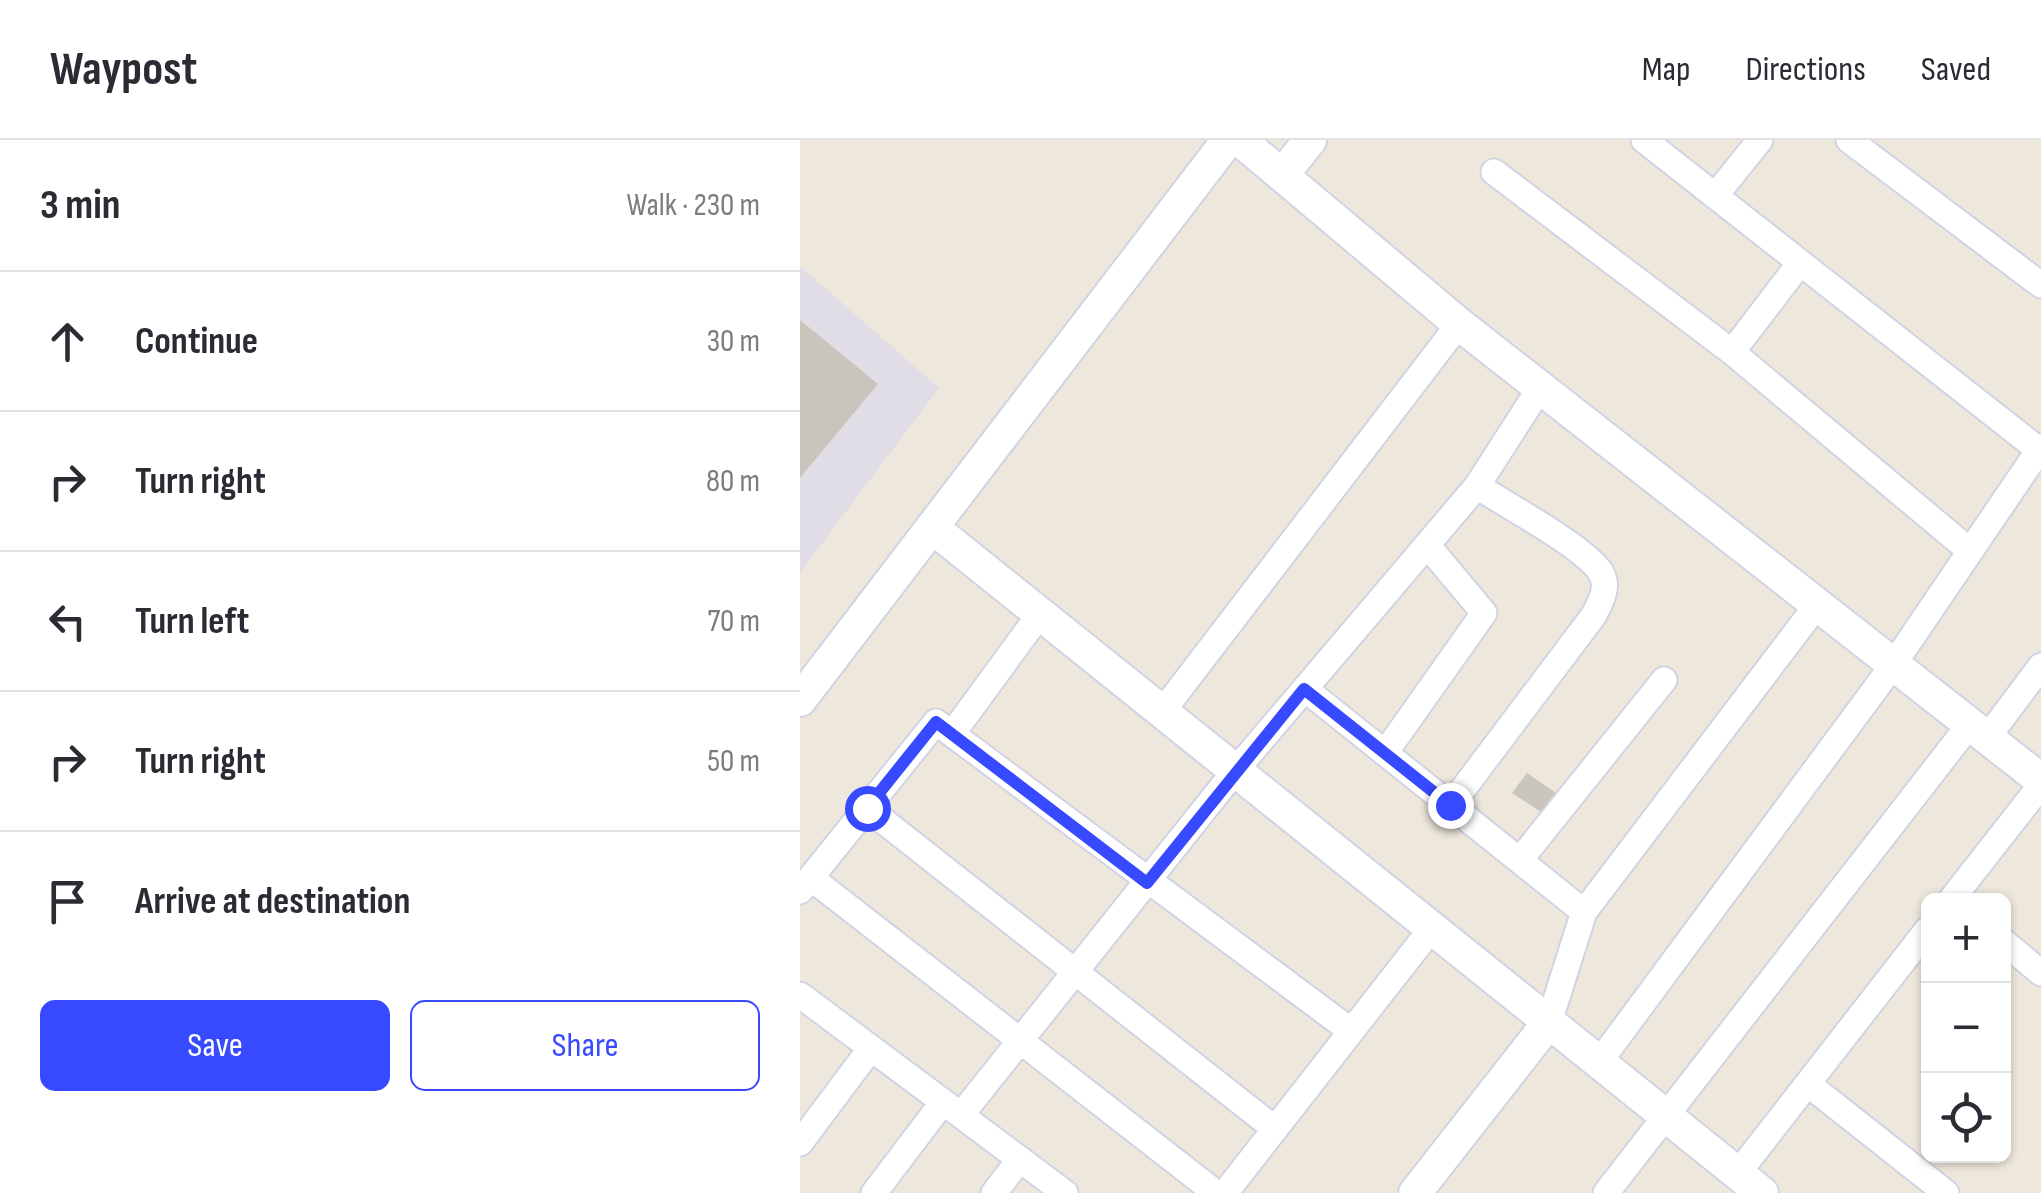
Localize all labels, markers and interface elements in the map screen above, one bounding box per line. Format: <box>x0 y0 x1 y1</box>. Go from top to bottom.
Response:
text: Waypost <box>50 41 197 98</box>
text: Map <box>1642 48 1691 91</box>
text: Directions <box>1746 48 1866 91</box>
text: Saved <box>1921 48 1991 91</box>
text: 3 min <box>40 180 120 231</box>
text: Walk · 230 m <box>626 186 760 225</box>
icon: ahead <box>40 314 95 369</box>
text: Continue <box>135 319 258 364</box>
text: 30 m <box>707 322 760 361</box>
icon: right <box>40 454 95 509</box>
text: Turn right <box>135 459 266 504</box>
text: 80 m <box>706 462 760 501</box>
icon: left <box>40 594 95 649</box>
text: Turn left <box>135 599 249 644</box>
text: 70 m <box>707 602 760 641</box>
icon: right <box>40 734 95 789</box>
text: Turn right <box>135 739 266 784</box>
text: 50 m <box>707 742 760 781</box>
route end <box>1428 783 1474 829</box>
route start <box>845 786 891 832</box>
icon: arrive <box>40 874 95 929</box>
text: Arrive at destination <box>135 879 410 924</box>
map controls <box>1921 893 2011 1163</box>
button: + <box>1921 893 2011 983</box>
button: − <box>1921 983 2011 1073</box>
button: Save <box>40 1000 390 1091</box>
button: Share <box>410 1000 760 1091</box>
button: locate <box>1921 1073 2011 1163</box>

